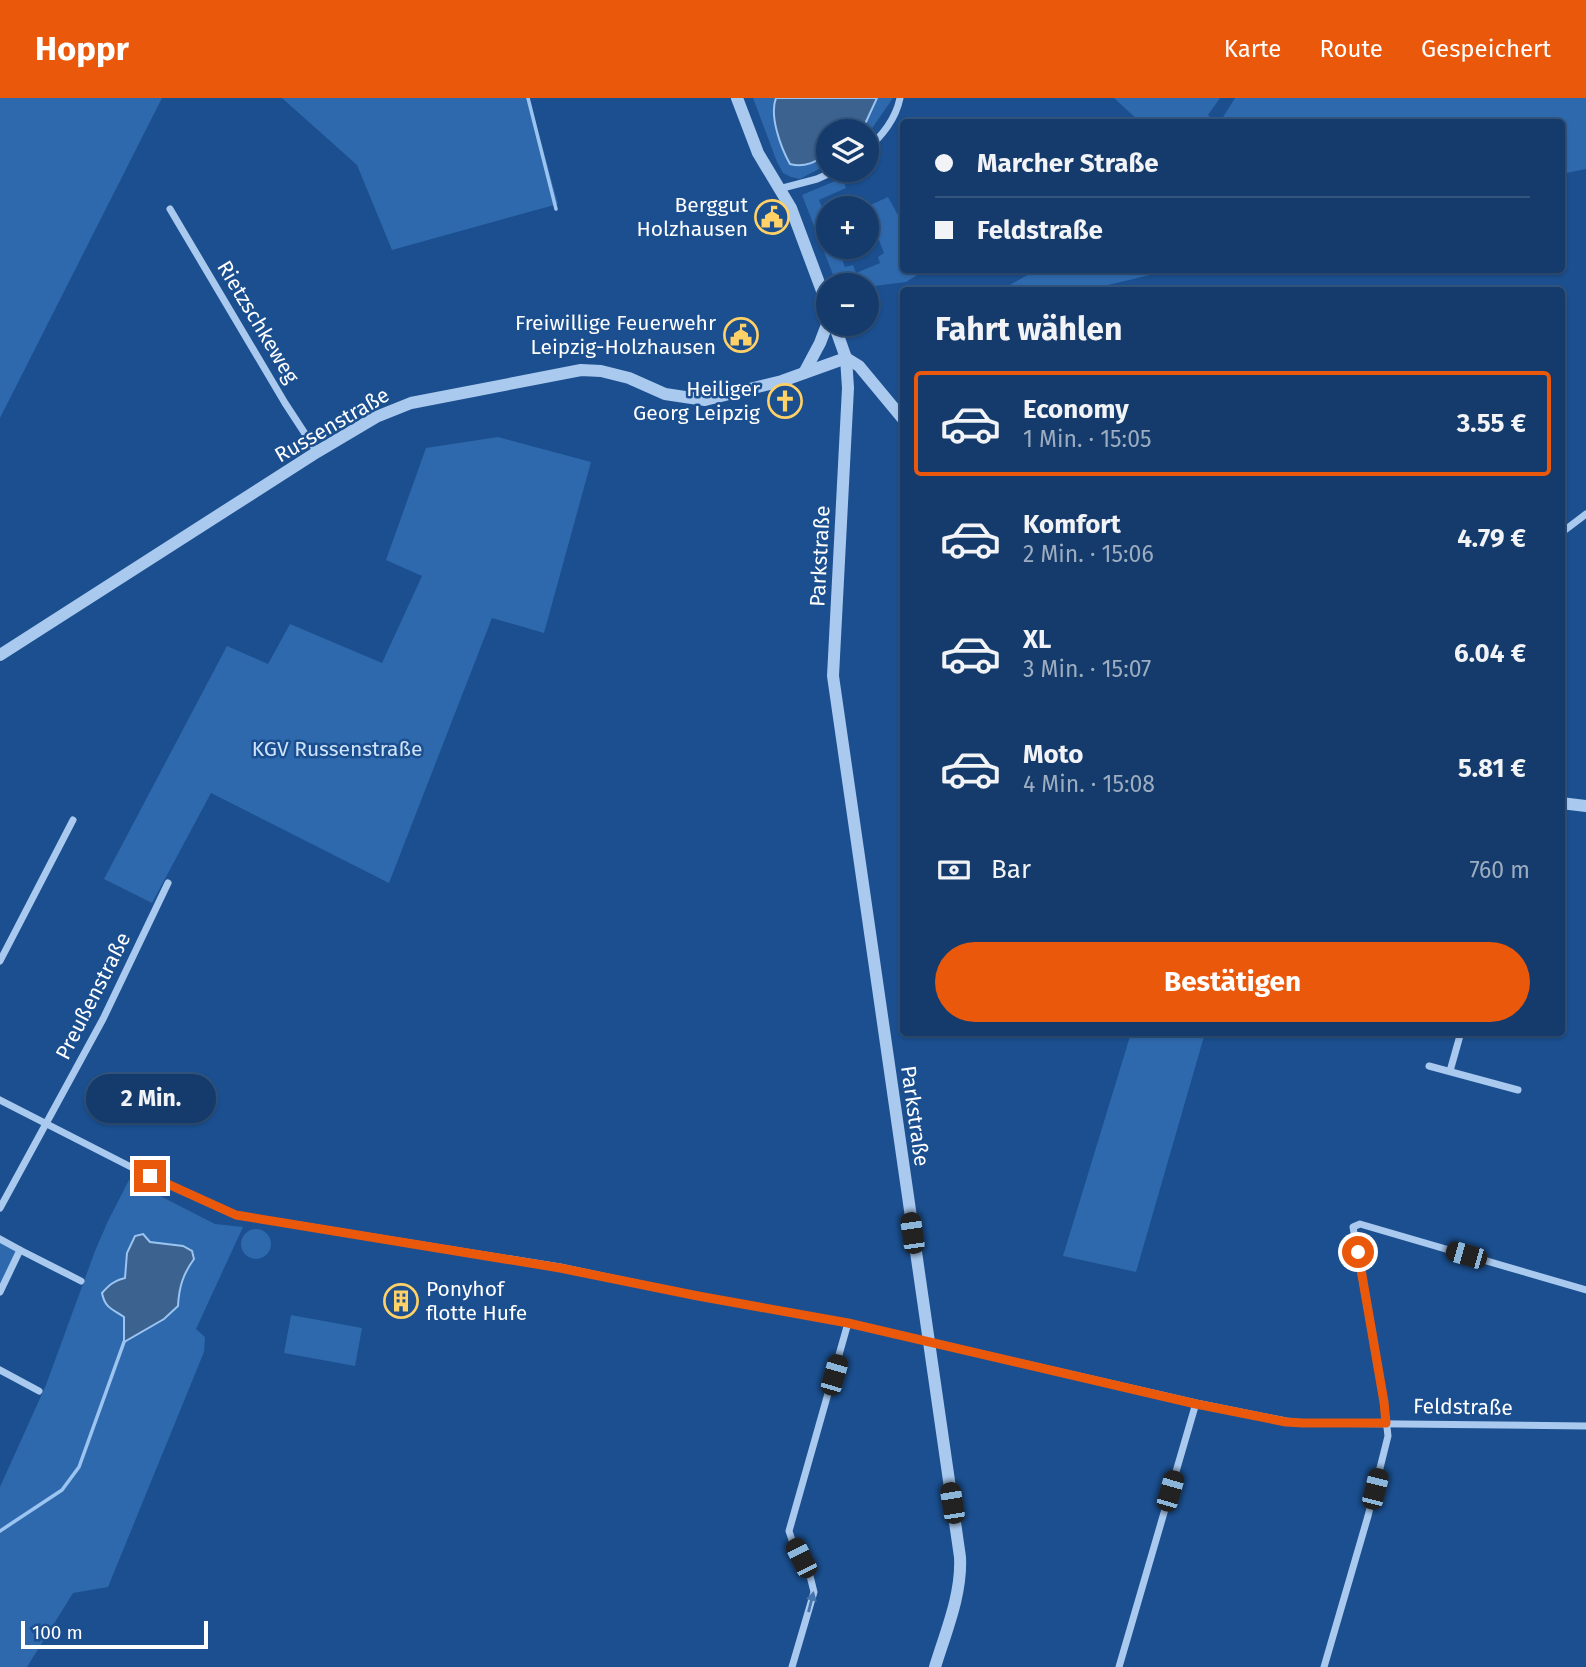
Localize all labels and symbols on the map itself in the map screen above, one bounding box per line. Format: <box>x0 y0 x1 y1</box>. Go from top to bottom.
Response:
place label: Berggut Holzhausen <box>636 192 748 242</box>
public building icon: Berggut Holzhausen <box>753 198 791 236</box>
street label: Rietzschkeweg <box>211 256 305 388</box>
place label: Freiwillige Feuerwehr Leipzig-Holzhausen <box>515 310 716 360</box>
public building icon: Freiwillige Feuerwehr Leipzig-Holzhausen <box>722 316 760 354</box>
place label: Heiliger Georg Leipzig <box>633 376 760 426</box>
street label: Russenstraße <box>270 382 394 468</box>
church icon: Heiliger Georg Leipzig <box>766 382 804 420</box>
street label: Parkstraße <box>804 505 836 607</box>
park label: KGV Russenstraße <box>252 736 422 762</box>
street label: Preußenstraße <box>50 928 136 1064</box>
street label: Parkstraße <box>895 1064 935 1168</box>
callout: 2 Min. <box>85 1074 215 1124</box>
route end <box>134 1160 166 1192</box>
car <box>899 1211 926 1255</box>
route start <box>1342 1236 1374 1268</box>
car <box>1443 1239 1490 1271</box>
place label: Ponyhof flotte Hufe <box>426 1276 527 1326</box>
building icon: Ponyhof flotte Hufe <box>382 1282 420 1320</box>
car <box>819 1352 850 1398</box>
street label: Feldstraße <box>1413 1393 1513 1421</box>
car <box>1360 1466 1391 1512</box>
car <box>1155 1468 1186 1514</box>
car <box>939 1481 966 1525</box>
car <box>783 1535 820 1581</box>
one-way arrow <box>806 1590 817 1612</box>
scale bar <box>21 1618 208 1650</box>

